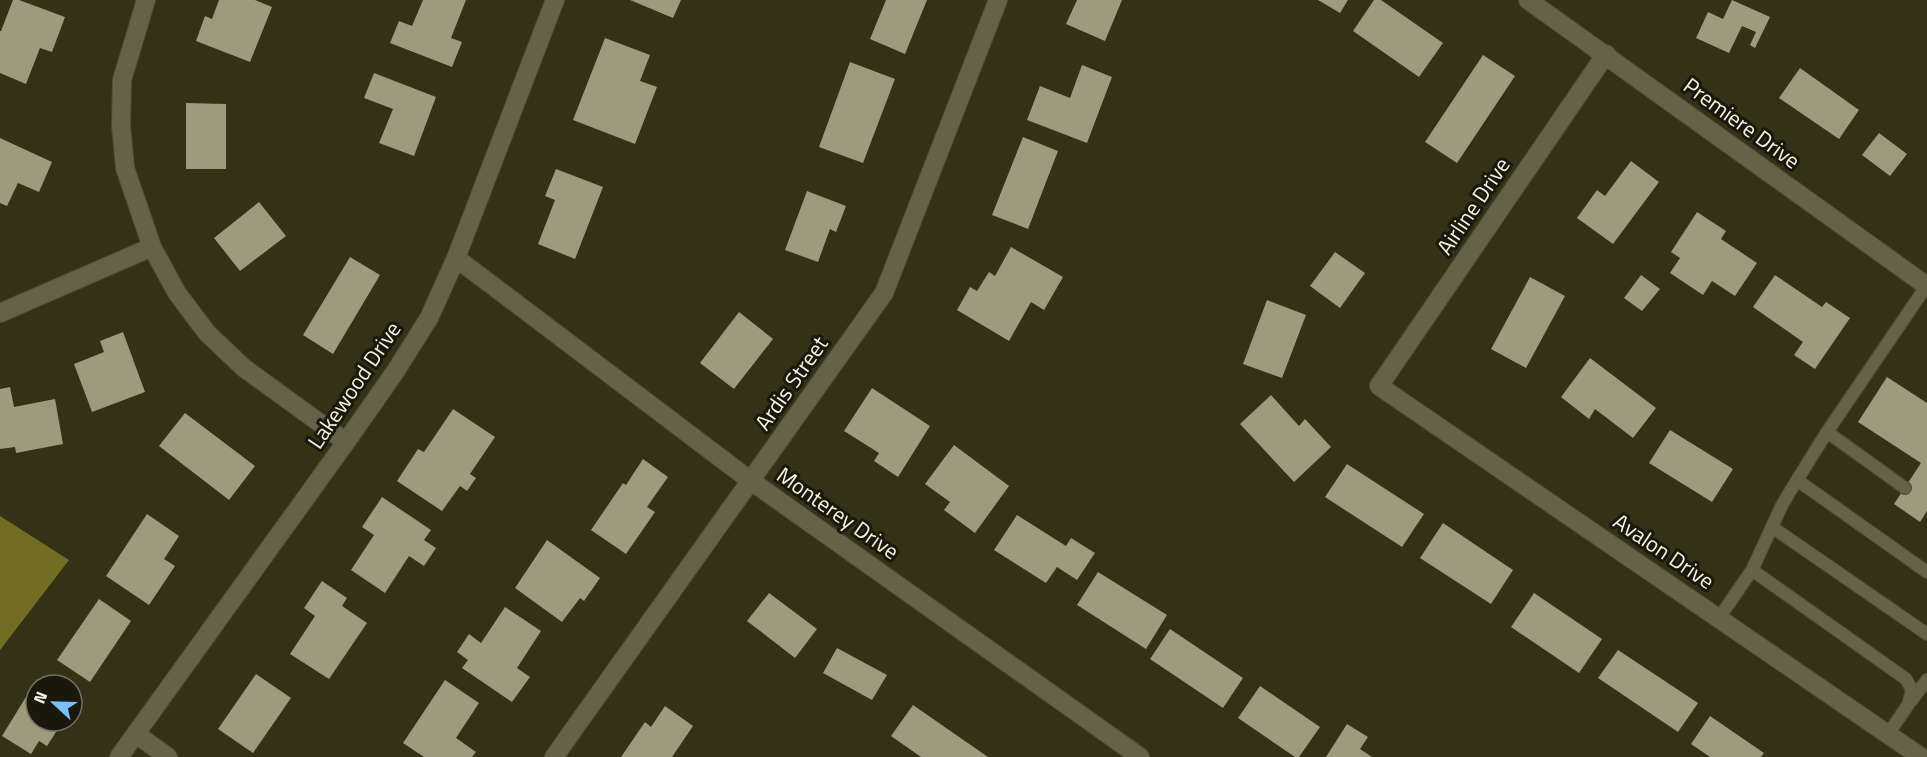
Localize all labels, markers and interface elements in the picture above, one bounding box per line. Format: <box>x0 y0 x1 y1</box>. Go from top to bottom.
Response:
street label: Premiere Drive <box>1676 69 1808 177</box>
street label: Airline Drive <box>1428 150 1518 262</box>
street label: Lakewood Drive <box>299 314 409 456</box>
street label: Ardis Street <box>746 329 836 437</box>
street label: Monterey Drive <box>770 458 906 568</box>
street label: Avalon Drive <box>1607 505 1721 597</box>
north arrow <box>24 673 84 733</box>
text: N <box>27 688 53 707</box>

